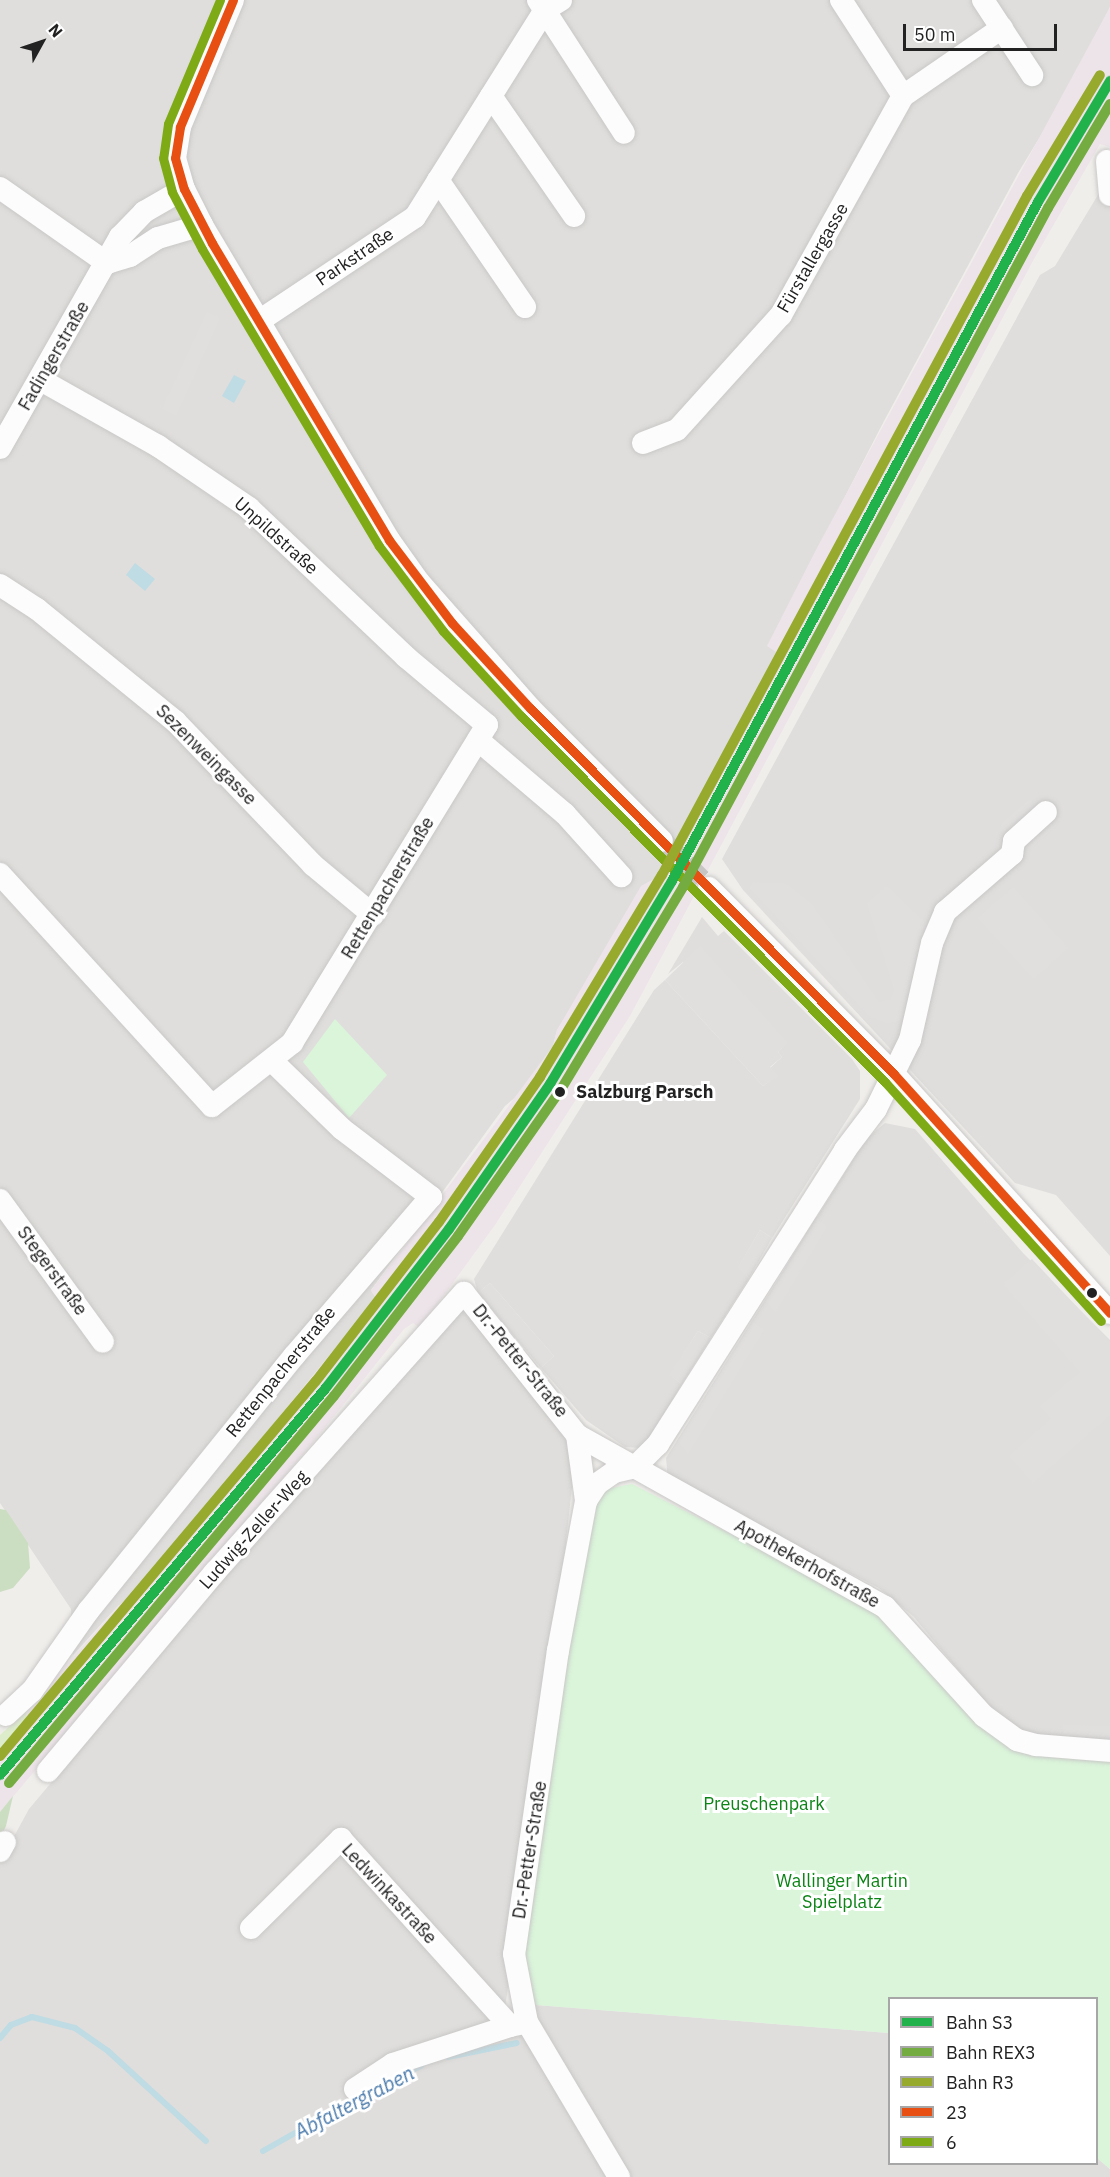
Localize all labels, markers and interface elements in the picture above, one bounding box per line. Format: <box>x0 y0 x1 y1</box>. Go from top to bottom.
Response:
north arrow <box>12 12 72 72</box>
scale bar <box>906 12 1060 50</box>
text: N <box>44 20 67 41</box>
text: 50 m <box>914 23 956 46</box>
street label: Fürstallergasse <box>773 199 853 317</box>
street label: Parkstraße <box>312 223 398 291</box>
street label: Fadingerstraße <box>14 298 94 414</box>
street label: Unpildstraße <box>230 493 322 579</box>
street label: Sezenweingasse <box>151 700 261 810</box>
street label: Rettenpacherstraße <box>337 813 439 963</box>
marker: Salzburg Parsch <box>549 1081 571 1103</box>
place label: Salzburg Parsch <box>576 1081 713 1103</box>
street label: Stegerstraße <box>12 1222 92 1320</box>
unlabelled marker <box>1086 1287 1098 1299</box>
street label: Dr.-Petter-Straße <box>468 1300 572 1422</box>
street label: Rettenpacherstraße <box>222 1302 340 1442</box>
street label: Ludwig-Zeller-Weg <box>195 1466 313 1594</box>
street label: Apothekerhofstraße <box>731 1515 883 1613</box>
street label: Dr.-Petter-Straße <box>508 1779 552 1921</box>
park label: Preuschenpark <box>703 1793 825 1815</box>
street label: Ledwinkastraße <box>337 1839 441 1949</box>
park label: Wallinger Martin Spielplatz <box>776 1871 908 1914</box>
legend <box>888 1997 1098 2165</box>
text: Bahn S3 <box>946 2011 1013 2034</box>
text: Bahn REX3 <box>946 2041 1036 2064</box>
water label: Abfaltergraben <box>290 2060 418 2144</box>
text: Bahn R3 <box>946 2071 1014 2094</box>
text: 23 <box>946 2101 968 2124</box>
text: 6 <box>946 2131 957 2154</box>

